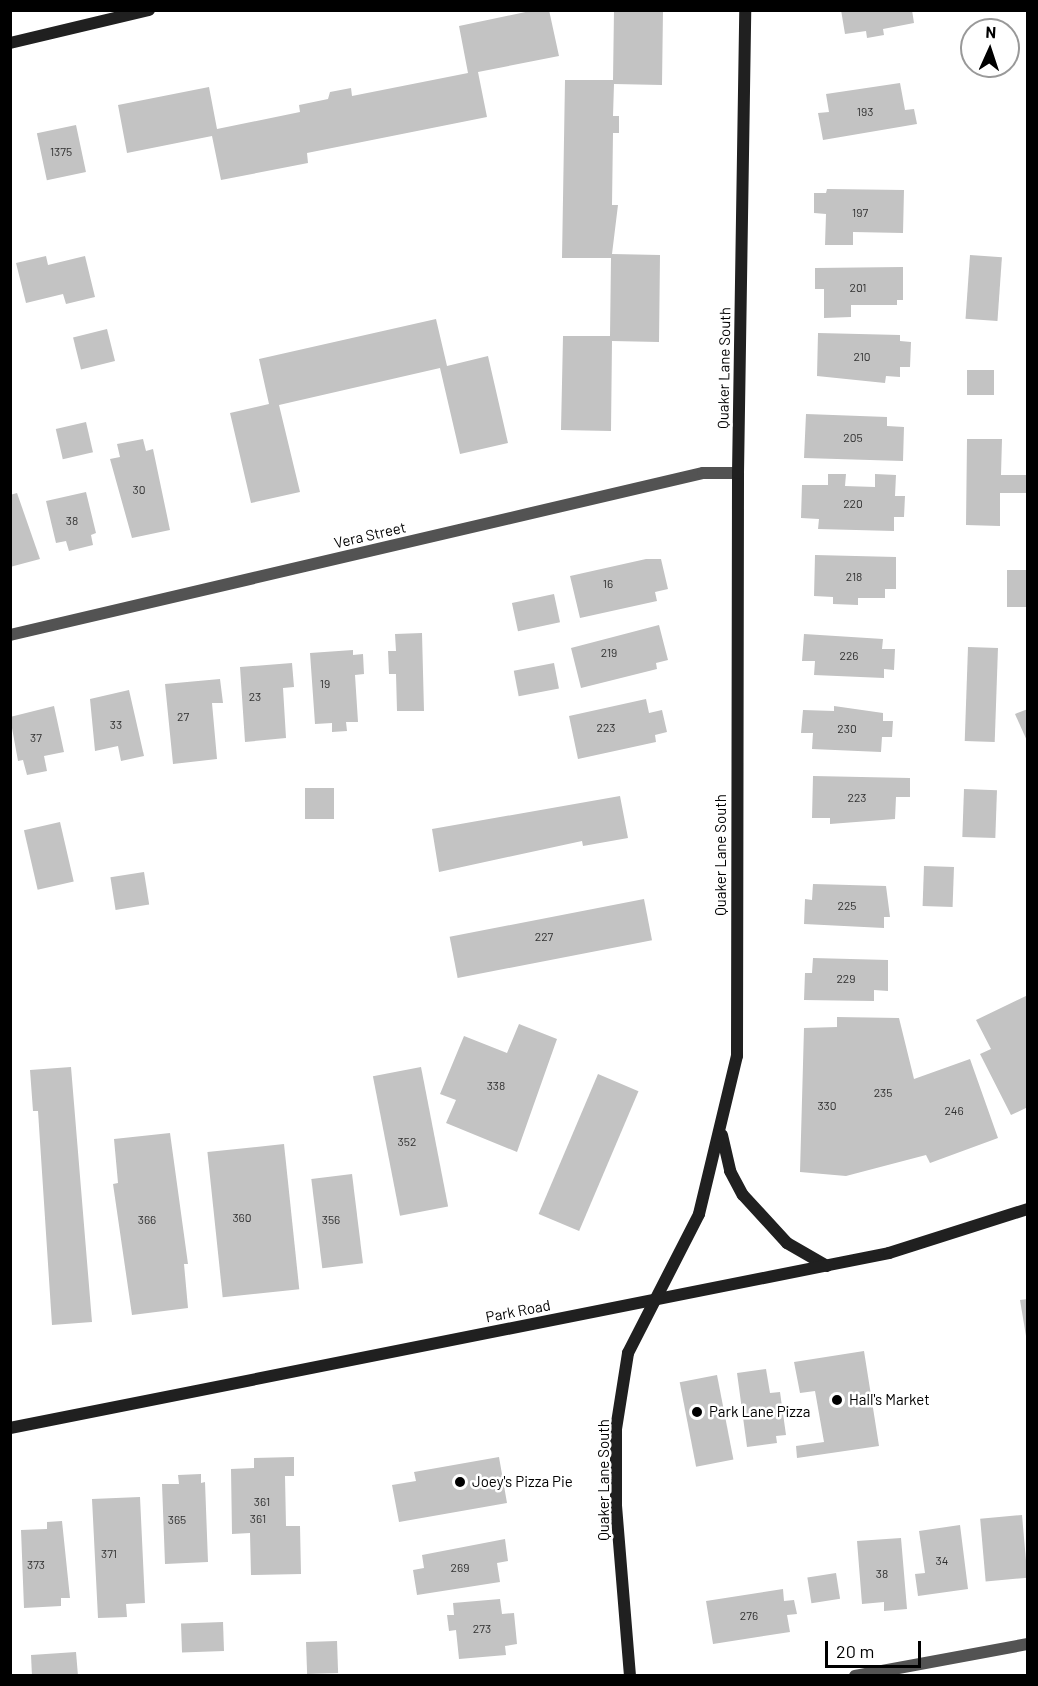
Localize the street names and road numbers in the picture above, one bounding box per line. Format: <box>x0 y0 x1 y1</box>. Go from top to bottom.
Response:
street label: Quaker Lane South <box>714 307 734 429</box>
street label: Vera Street <box>332 518 408 552</box>
street label: Quaker Lane South <box>712 794 730 916</box>
street label: Park Road <box>484 1296 552 1326</box>
street label: Quaker Lane South <box>595 1419 613 1541</box>

